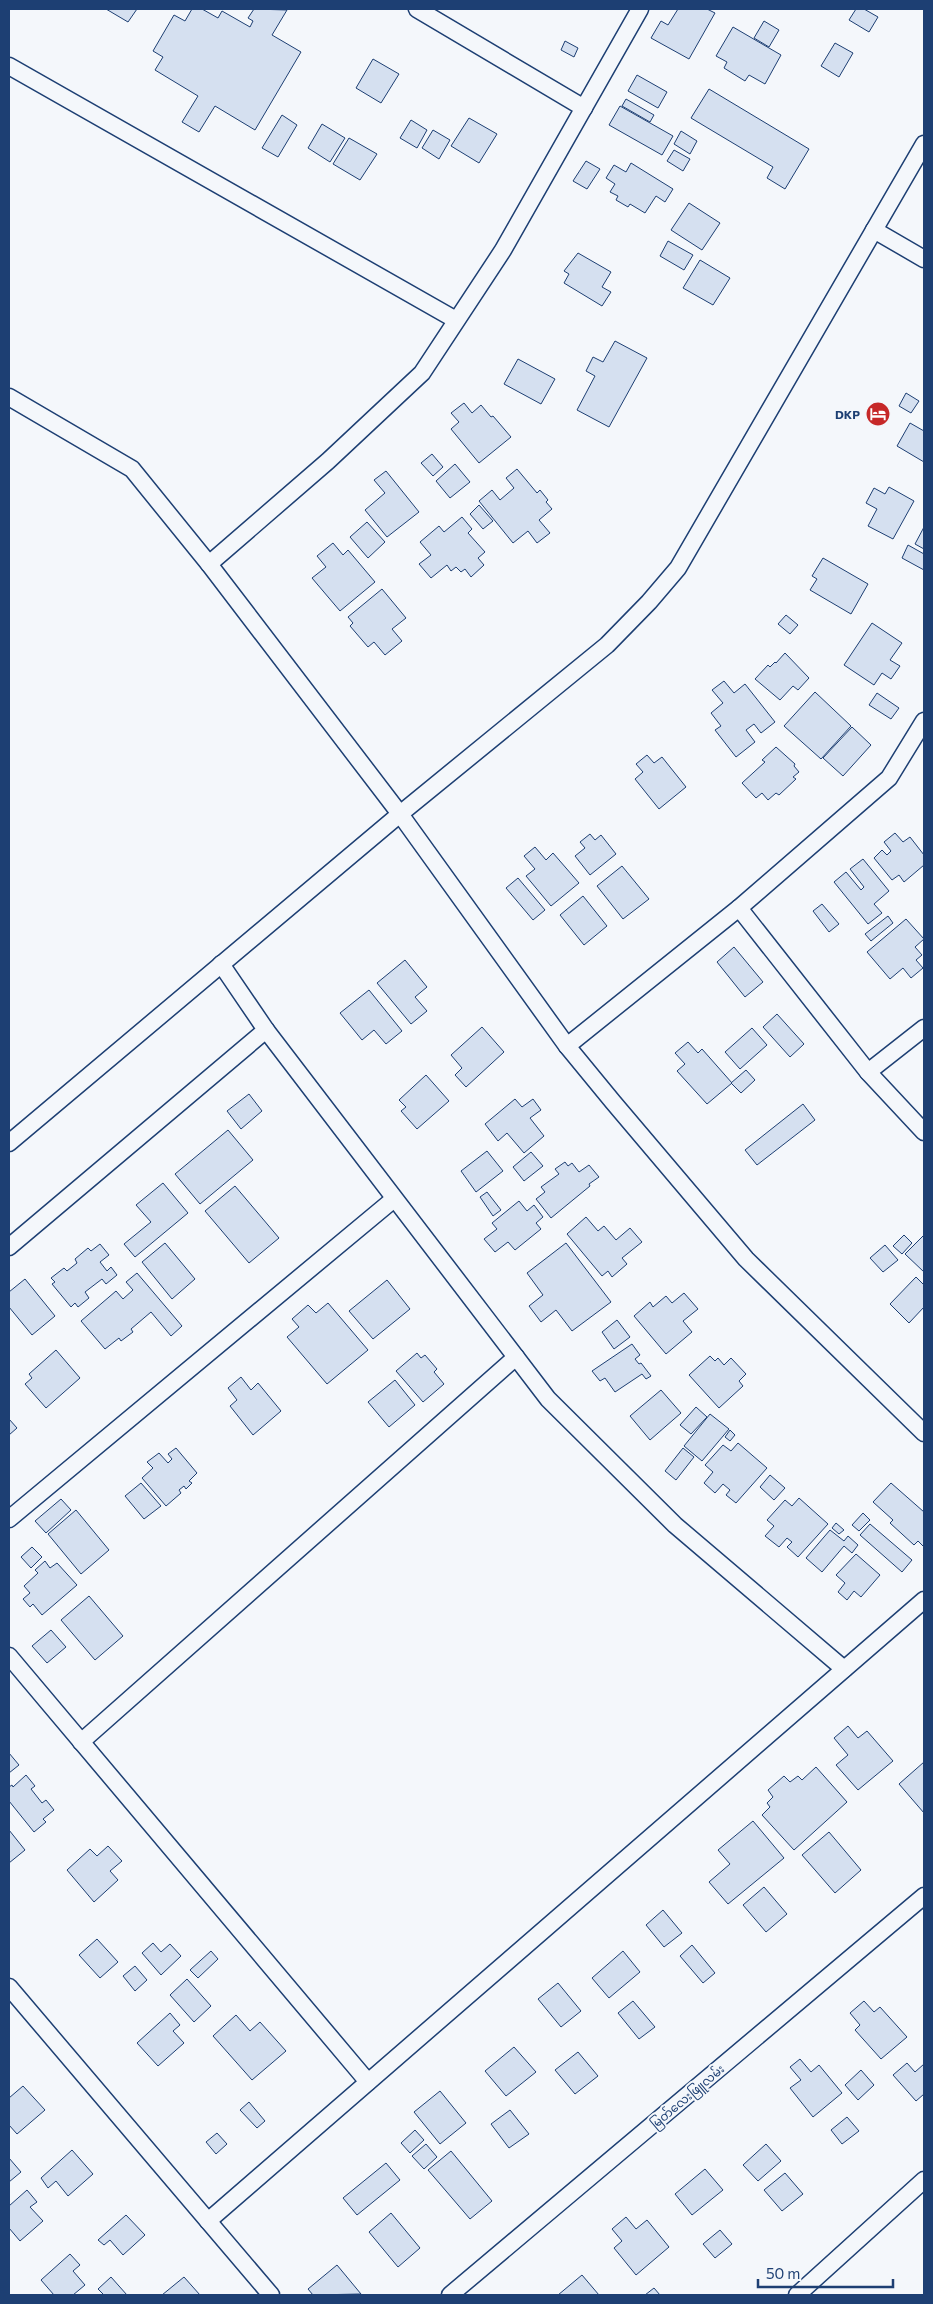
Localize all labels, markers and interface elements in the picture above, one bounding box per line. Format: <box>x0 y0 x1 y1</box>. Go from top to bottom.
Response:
hotel icon: DKP <box>865 401 891 427</box>
place label: DKP <box>835 407 860 421</box>
street label: မြတ်လေးဖြူလမ်း <box>647 2060 729 2134</box>
scale bar <box>758 2256 893 2288</box>
text: 50 m <box>766 2264 800 2282</box>

